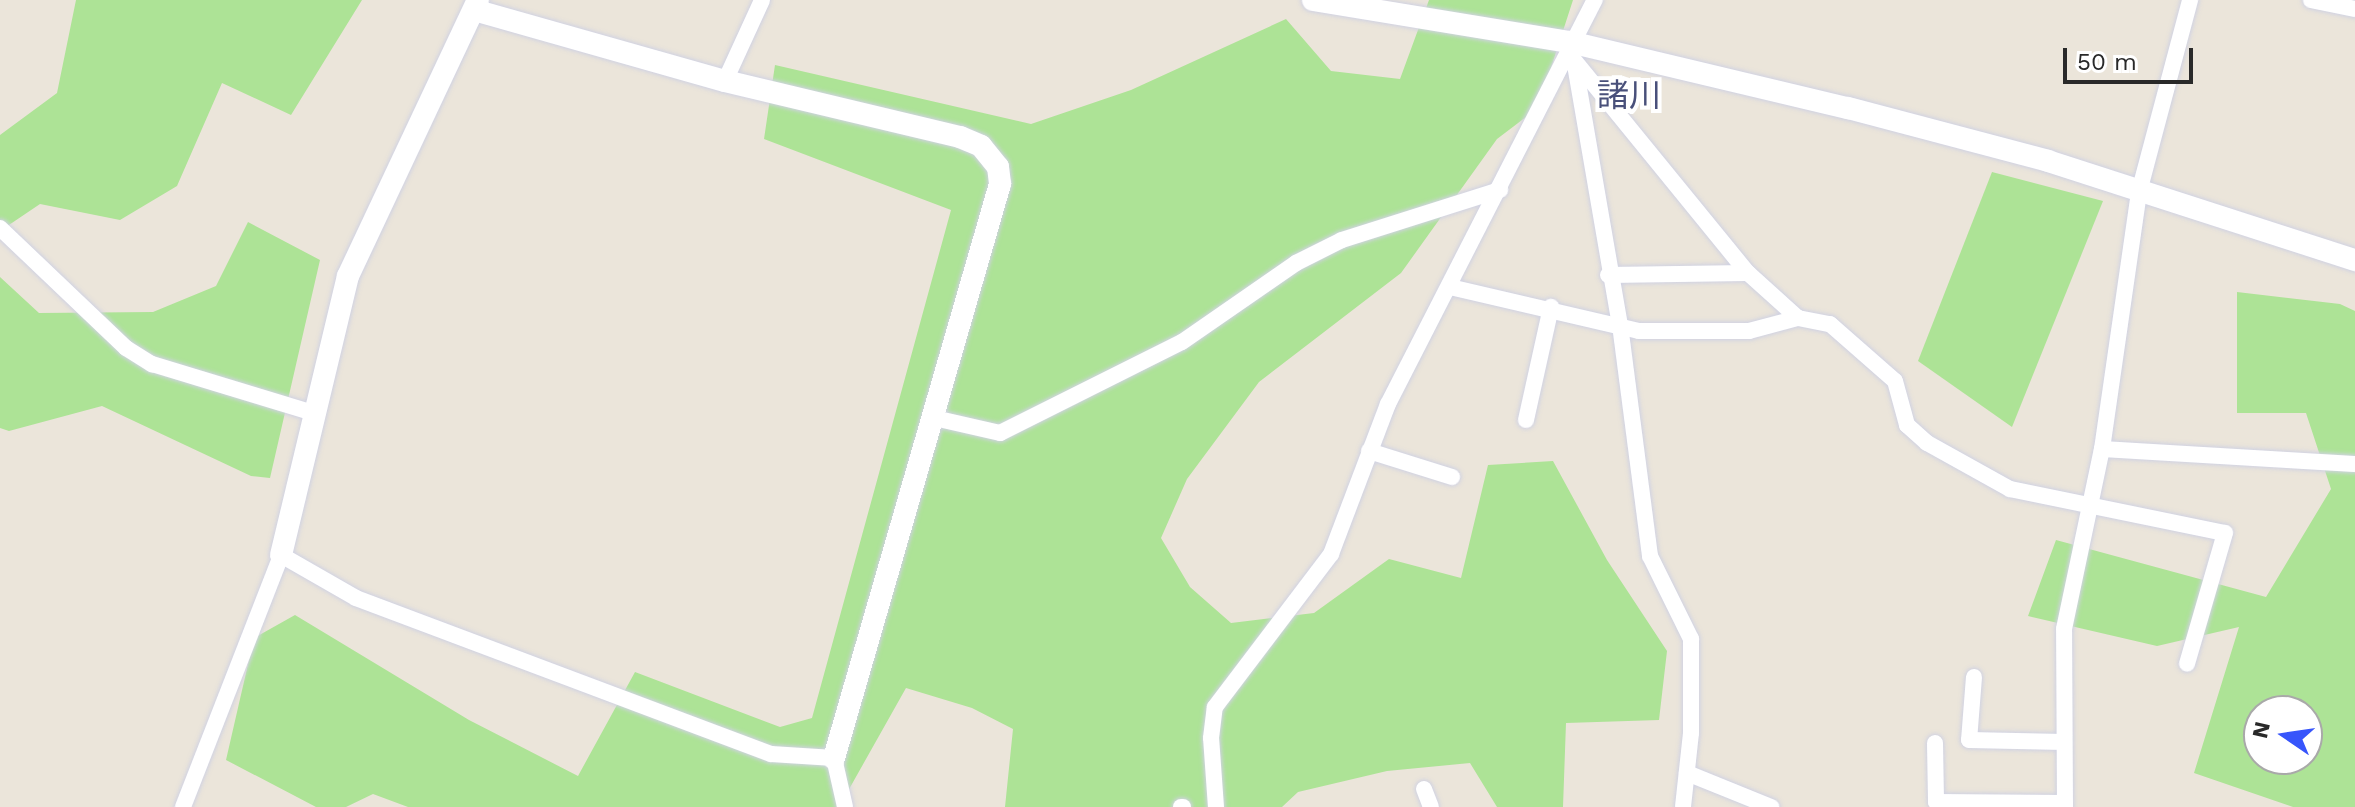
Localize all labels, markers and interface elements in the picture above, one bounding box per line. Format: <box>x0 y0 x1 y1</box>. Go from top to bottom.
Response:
scale bar <box>2067 32 2197 82</box>
text: 50 m <box>2077 48 2137 76</box>
district label: 諸川 <box>1597 76 1661 114</box>
north arrow <box>2243 695 2323 775</box>
text: N <box>2247 719 2275 741</box>

